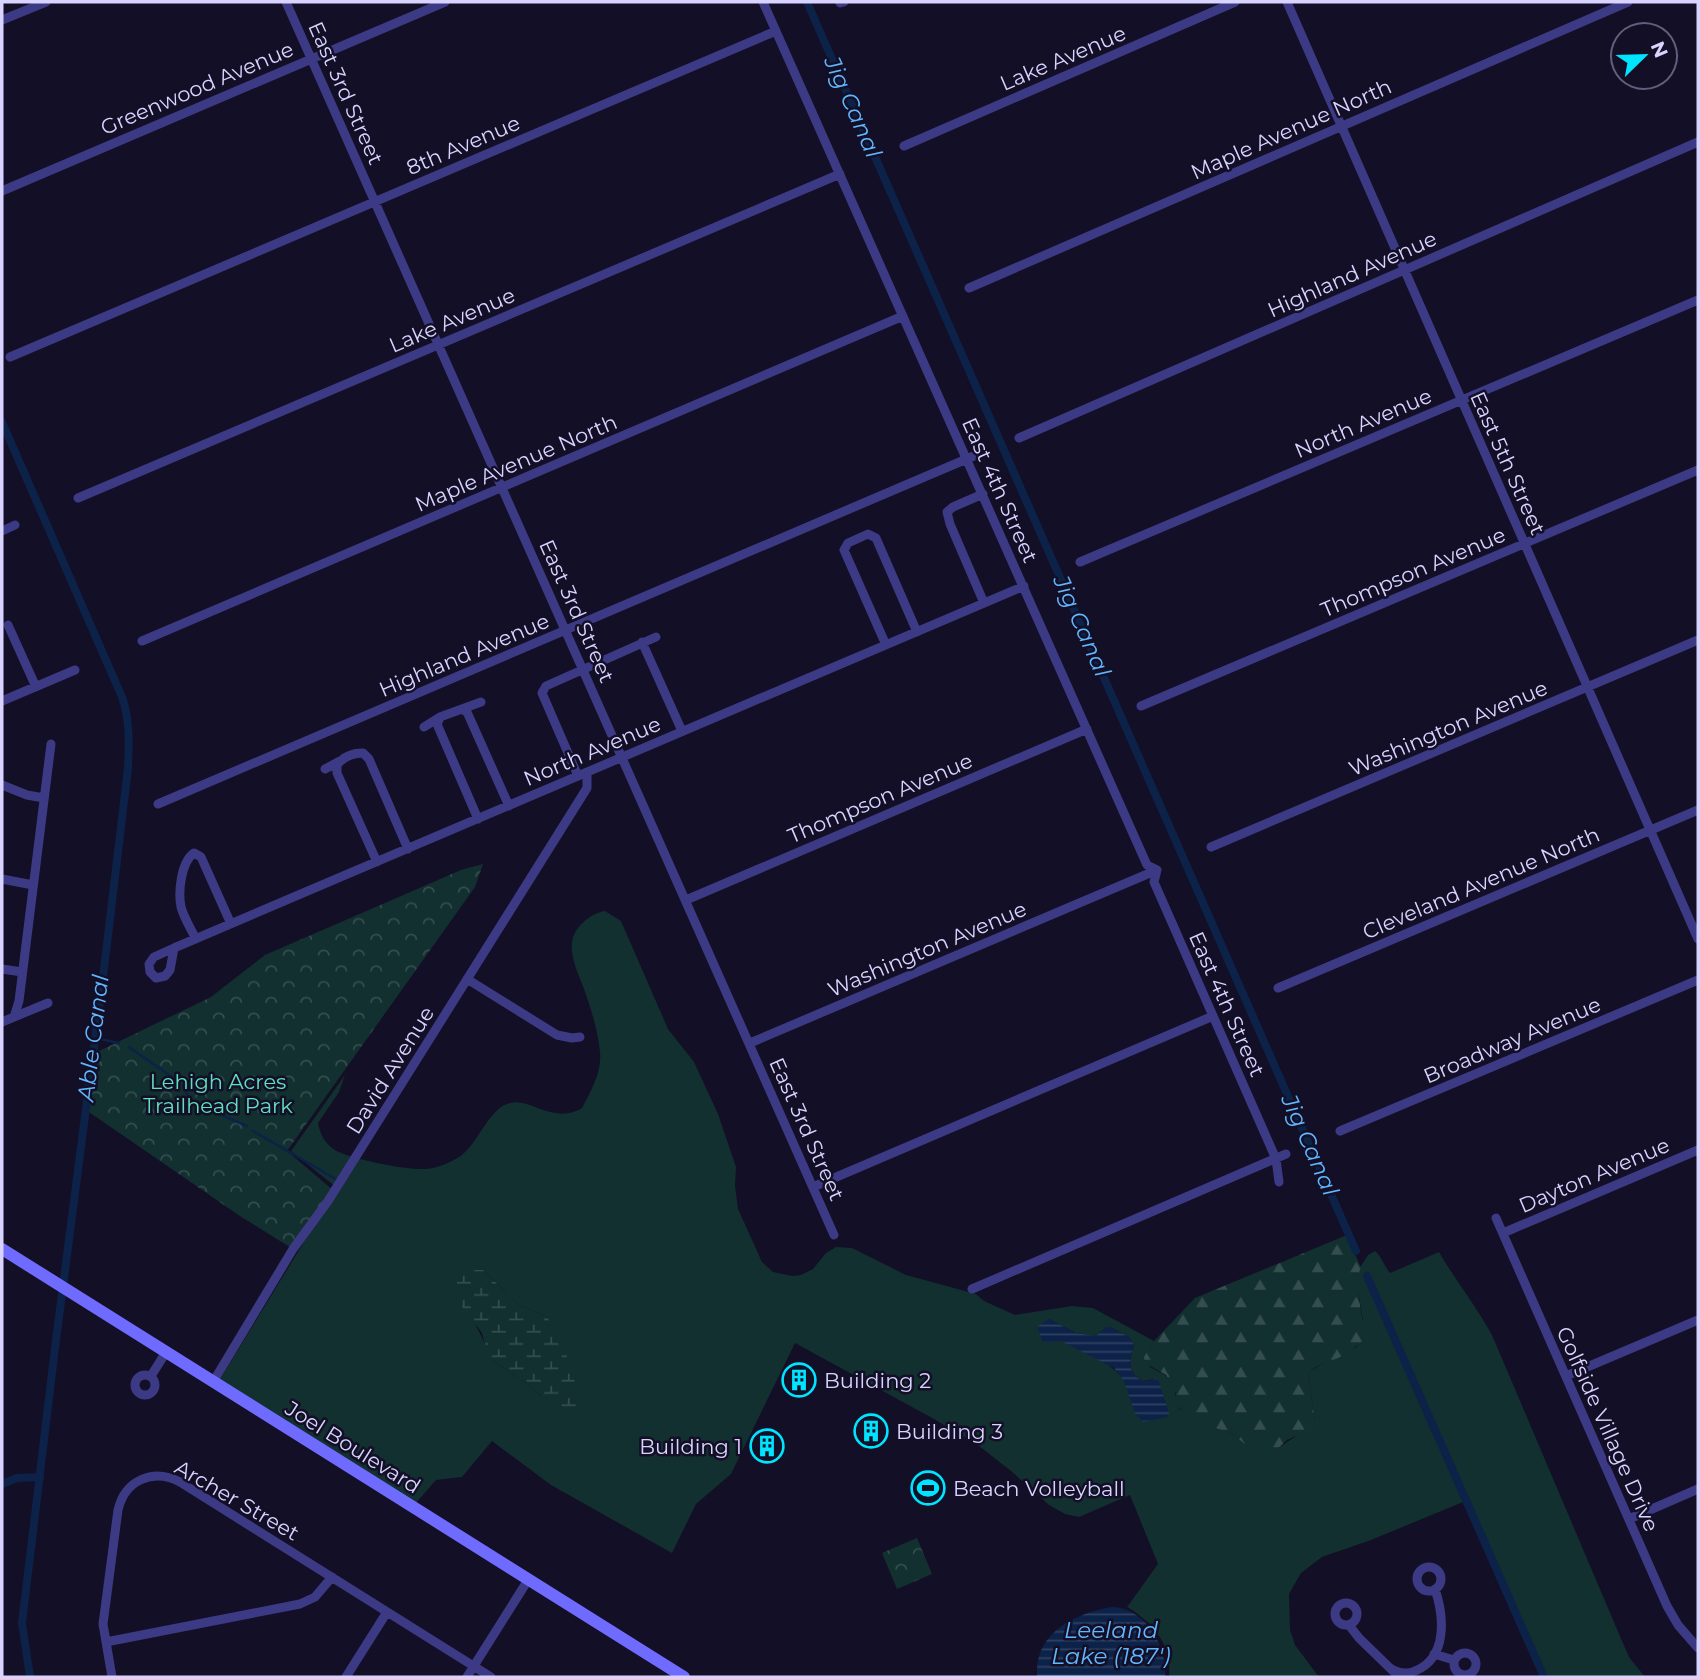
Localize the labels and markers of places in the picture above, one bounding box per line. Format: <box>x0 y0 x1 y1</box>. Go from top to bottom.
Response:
building icon: Building 2 <box>780 1361 818 1399</box>
place label: Building 2 <box>824 1368 931 1393</box>
building icon: Building 3 <box>852 1412 890 1450</box>
place label: Building 3 <box>896 1419 1003 1444</box>
building icon: Building 1 <box>748 1427 786 1465</box>
place label: Building 1 <box>639 1434 742 1459</box>
sports icon: Beach Volleyball <box>909 1469 947 1507</box>
place label: Beach Volleyball <box>953 1476 1125 1501</box>

